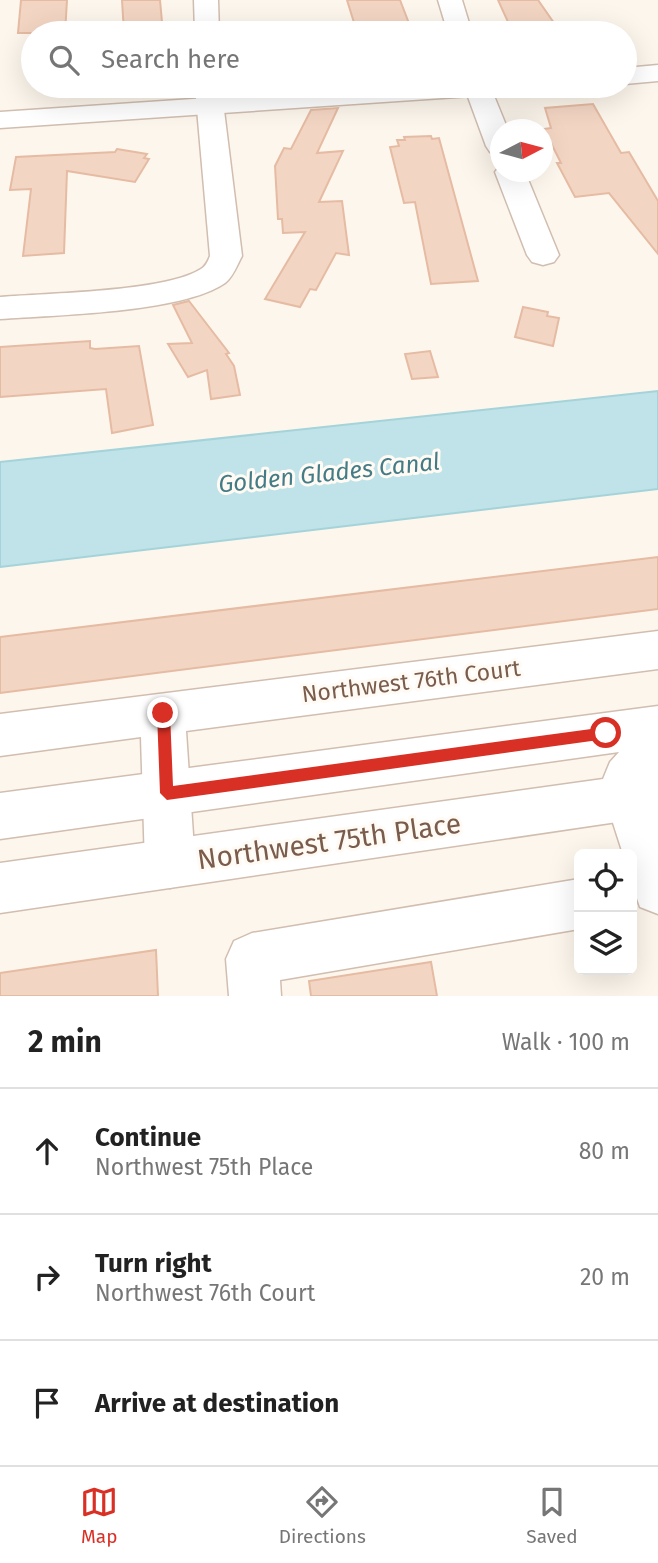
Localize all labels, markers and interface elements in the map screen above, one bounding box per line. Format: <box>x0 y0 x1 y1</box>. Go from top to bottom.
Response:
search box <box>21 21 637 98</box>
icon: search <box>45 41 83 79</box>
text: Search here <box>101 44 240 75</box>
north arrow <box>490 119 553 182</box>
water label: Golden Glades Canal <box>217 447 441 499</box>
street label: Northwest 76th Court <box>300 654 523 708</box>
route end <box>147 697 178 728</box>
route start <box>590 717 621 748</box>
street label: Northwest 75th Place <box>195 807 463 876</box>
map controls <box>574 849 637 975</box>
button: locate <box>574 849 637 912</box>
button: layers <box>574 912 637 975</box>
text: 2 min <box>28 1024 102 1060</box>
text: Walk · 100 m <box>502 1028 630 1056</box>
text: Continue <box>95 1122 201 1153</box>
icon: ahead <box>28 1132 66 1170</box>
text: 80 m <box>579 1137 630 1165</box>
text: Northwest 75th Place <box>95 1153 313 1181</box>
text: Turn right <box>95 1248 212 1279</box>
icon: right <box>28 1258 66 1296</box>
text: 20 m <box>580 1263 630 1291</box>
text: Northwest 76th Court <box>95 1279 315 1307</box>
icon: arrive <box>28 1384 66 1422</box>
text: Arrive at destination <box>95 1388 339 1419</box>
tab: Map <box>80 1483 118 1548</box>
tab: Directions <box>279 1483 366 1548</box>
tab: Saved <box>526 1483 578 1548</box>

